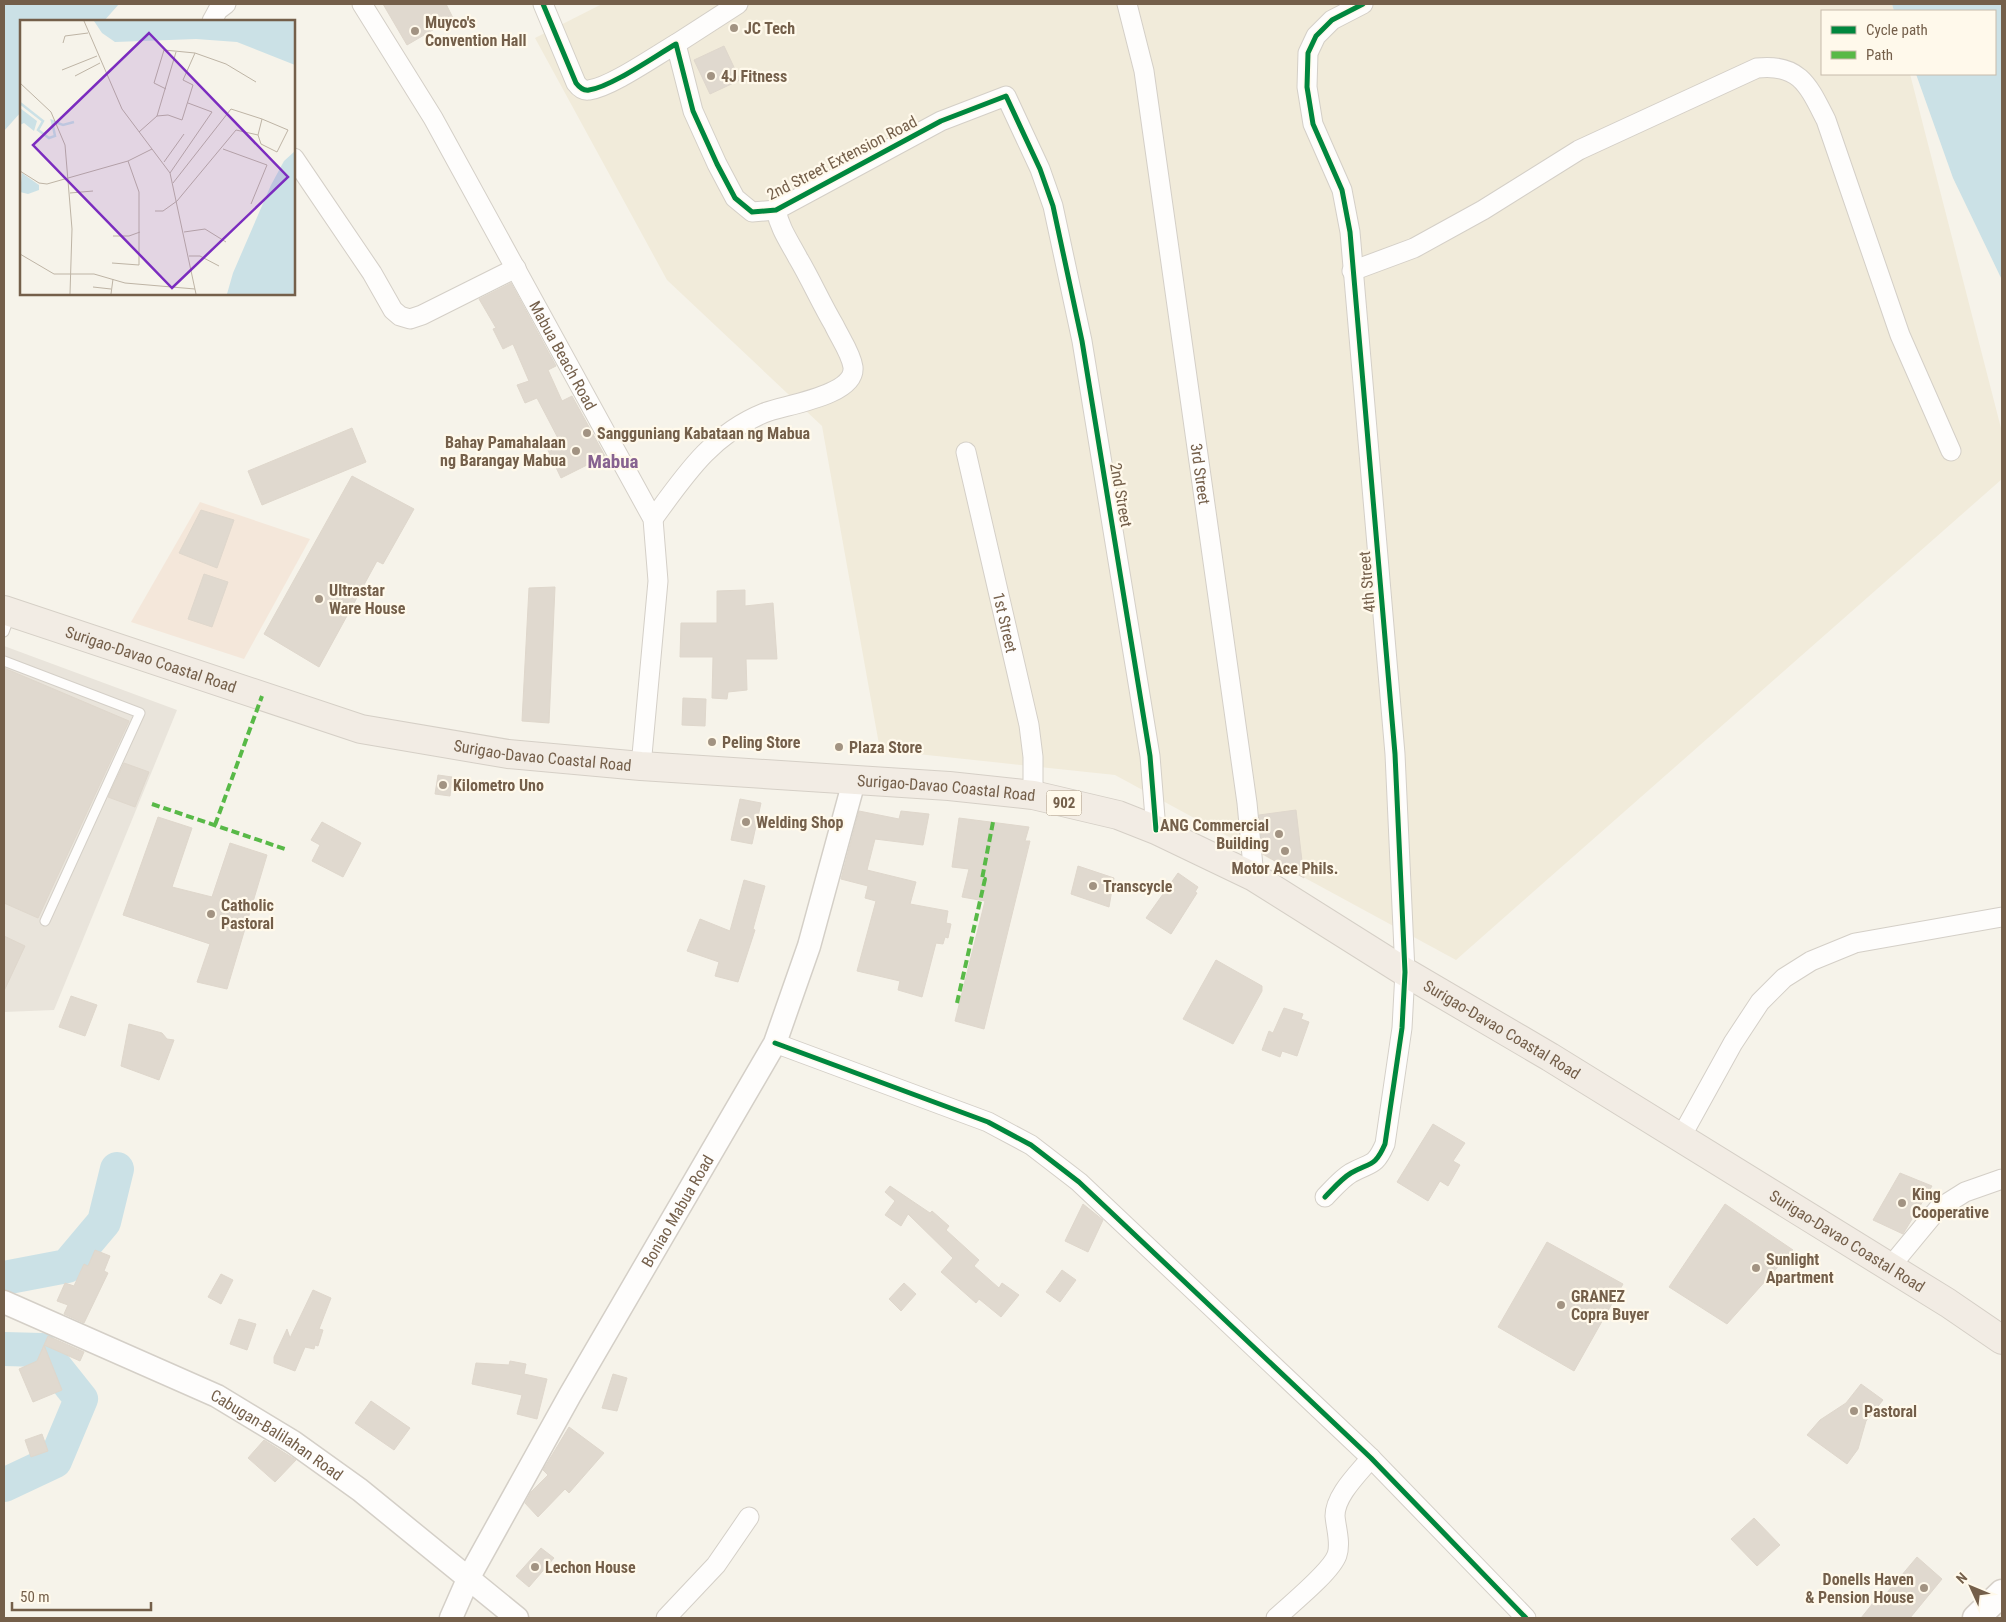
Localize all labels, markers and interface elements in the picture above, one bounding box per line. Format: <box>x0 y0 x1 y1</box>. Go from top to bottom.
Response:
legend <box>1821 10 1996 75</box>
place label: Muyco's Convention Hall <box>425 13 526 50</box>
place label: JC Tech <box>744 19 795 38</box>
inset map <box>20 20 295 295</box>
text: Cycle path <box>1866 21 1928 39</box>
marker: JC Tech <box>728 22 740 34</box>
marker: Muyco's Convention Hall <box>409 25 421 37</box>
text: Path <box>1866 46 1893 64</box>
place label: 4J Fitness <box>721 67 787 86</box>
marker: 4J Fitness <box>705 70 717 82</box>
street label: 2nd Street Extension Road <box>764 112 920 204</box>
street label: Mabua Beach Road <box>526 297 601 413</box>
place label: Sangguniang Kabataan ng Mabua <box>597 424 811 443</box>
marker: Sangguniang Kabataan ng Mabua <box>581 427 593 439</box>
place label: Bahay Pamahalaan ng Barangay Mabua <box>440 433 566 470</box>
street label: 3rd Street <box>1187 442 1214 506</box>
marker: Bahay Pamahalaan ng Barangay Mabua <box>570 445 582 457</box>
district label: Mabua <box>587 450 639 473</box>
street label: 2nd Street <box>1106 461 1136 529</box>
street label: 4th Street <box>1355 550 1379 613</box>
place label: Ultrastar Ware House <box>329 581 406 618</box>
street label: 1st Street <box>989 591 1022 655</box>
marker: Ultrastar Ware House <box>313 593 325 605</box>
street label: Surigao-Davao Coastal Road <box>63 622 239 696</box>
place label: Peling Store <box>722 733 801 752</box>
street label: Surigao-Davao Coastal Road <box>452 735 632 775</box>
marker: Peling Store <box>706 736 718 748</box>
place label: Plaza Store <box>849 738 923 757</box>
marker: Plaza Store <box>833 741 845 753</box>
street label: Surigao-Davao Coastal Road <box>857 771 1036 805</box>
place label: Kilometro Uno <box>453 776 544 795</box>
marker: Kilometro Uno <box>437 779 449 791</box>
road number: 902 <box>1046 790 1082 816</box>
place label: Welding Shop <box>756 813 843 832</box>
marker: Welding Shop <box>740 816 752 828</box>
place label: ANG Commercial Building <box>1160 816 1269 853</box>
marker: ANG Commercial Building <box>1273 828 1285 840</box>
marker: Motor Ace Phils. <box>1279 845 1291 857</box>
place label: Motor Ace Phils. <box>1232 859 1338 878</box>
place label: Transcycle <box>1103 877 1173 896</box>
marker: Transcycle <box>1087 880 1099 892</box>
place label: Catholic Pastoral <box>221 896 274 933</box>
marker: Catholic Pastoral <box>205 908 217 920</box>
street label: Surigao-Davao Coastal Road <box>1420 976 1584 1083</box>
street label: Boniao Mabua Road <box>637 1151 717 1270</box>
place label: King Cooperative <box>1912 1185 1989 1222</box>
street label: Surigao-Davao Coastal Road <box>1766 1186 1928 1296</box>
marker: King Cooperative <box>1896 1197 1908 1209</box>
place label: Sunlight Apartment <box>1766 1250 1834 1287</box>
marker: Sunlight Apartment <box>1750 1262 1762 1274</box>
place label: GRANEZ Copra Buyer <box>1571 1287 1649 1324</box>
marker: GRANEZ Copra Buyer <box>1555 1299 1567 1311</box>
street label: Cabugan-Balilahan Road <box>208 1385 347 1484</box>
place label: Pastoral <box>1864 1402 1917 1421</box>
marker: Pastoral <box>1848 1405 1860 1417</box>
place label: Lechon House <box>545 1558 636 1577</box>
marker: Lechon House <box>529 1561 541 1573</box>
north arrow <box>1946 1562 1996 1612</box>
text: N <box>1953 1569 1970 1587</box>
place label: Donells Haven & Pension House <box>1805 1570 1914 1607</box>
scale bar <box>12 1580 151 1612</box>
marker: Donells Haven & Pension House <box>1918 1582 1930 1594</box>
text: 50 m <box>20 1588 50 1606</box>

